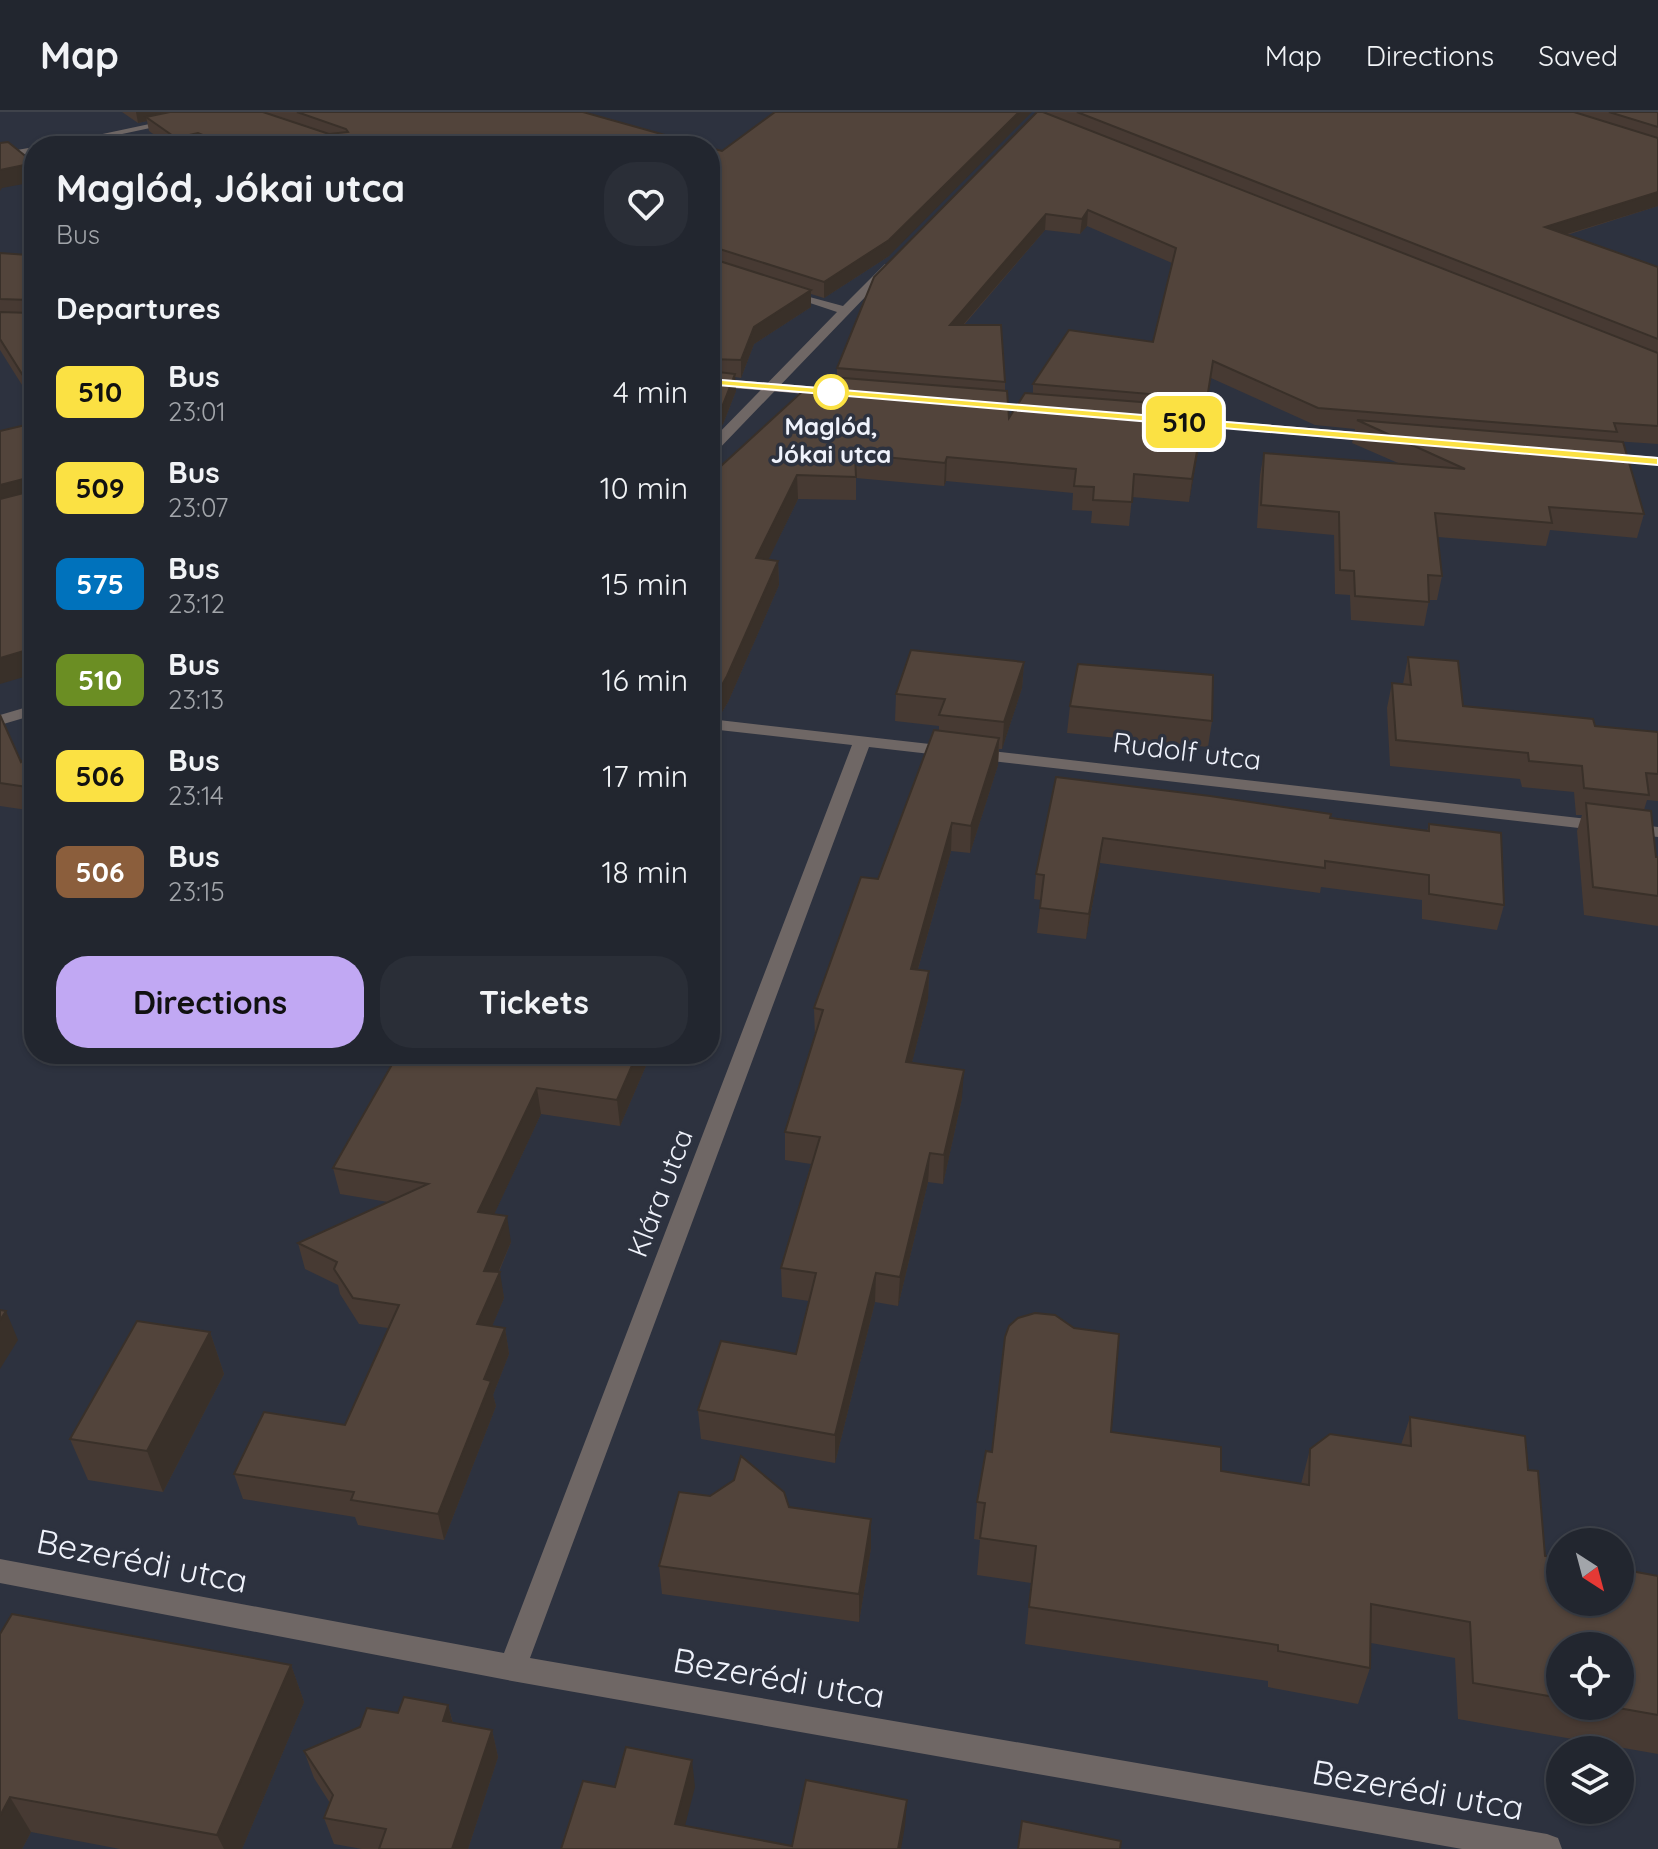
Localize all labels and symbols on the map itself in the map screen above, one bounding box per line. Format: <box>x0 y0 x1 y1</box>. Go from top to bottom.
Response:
marker: Maglód, Jókai utca <box>814 375 848 409</box>
line badge: 510 <box>1138 396 1230 448</box>
place label: Maglód, Jókai utca <box>771 411 891 469</box>
street label: Rudolf utca <box>1111 724 1263 777</box>
street label: Klára utca <box>619 1124 700 1262</box>
street label: Bezerédi utca <box>33 1519 251 1602</box>
north arrow <box>1546 1528 1634 1616</box>
street label: Bezerédi utca <box>670 1638 888 1717</box>
street label: Bezerédi utca <box>1309 1750 1527 1829</box>

